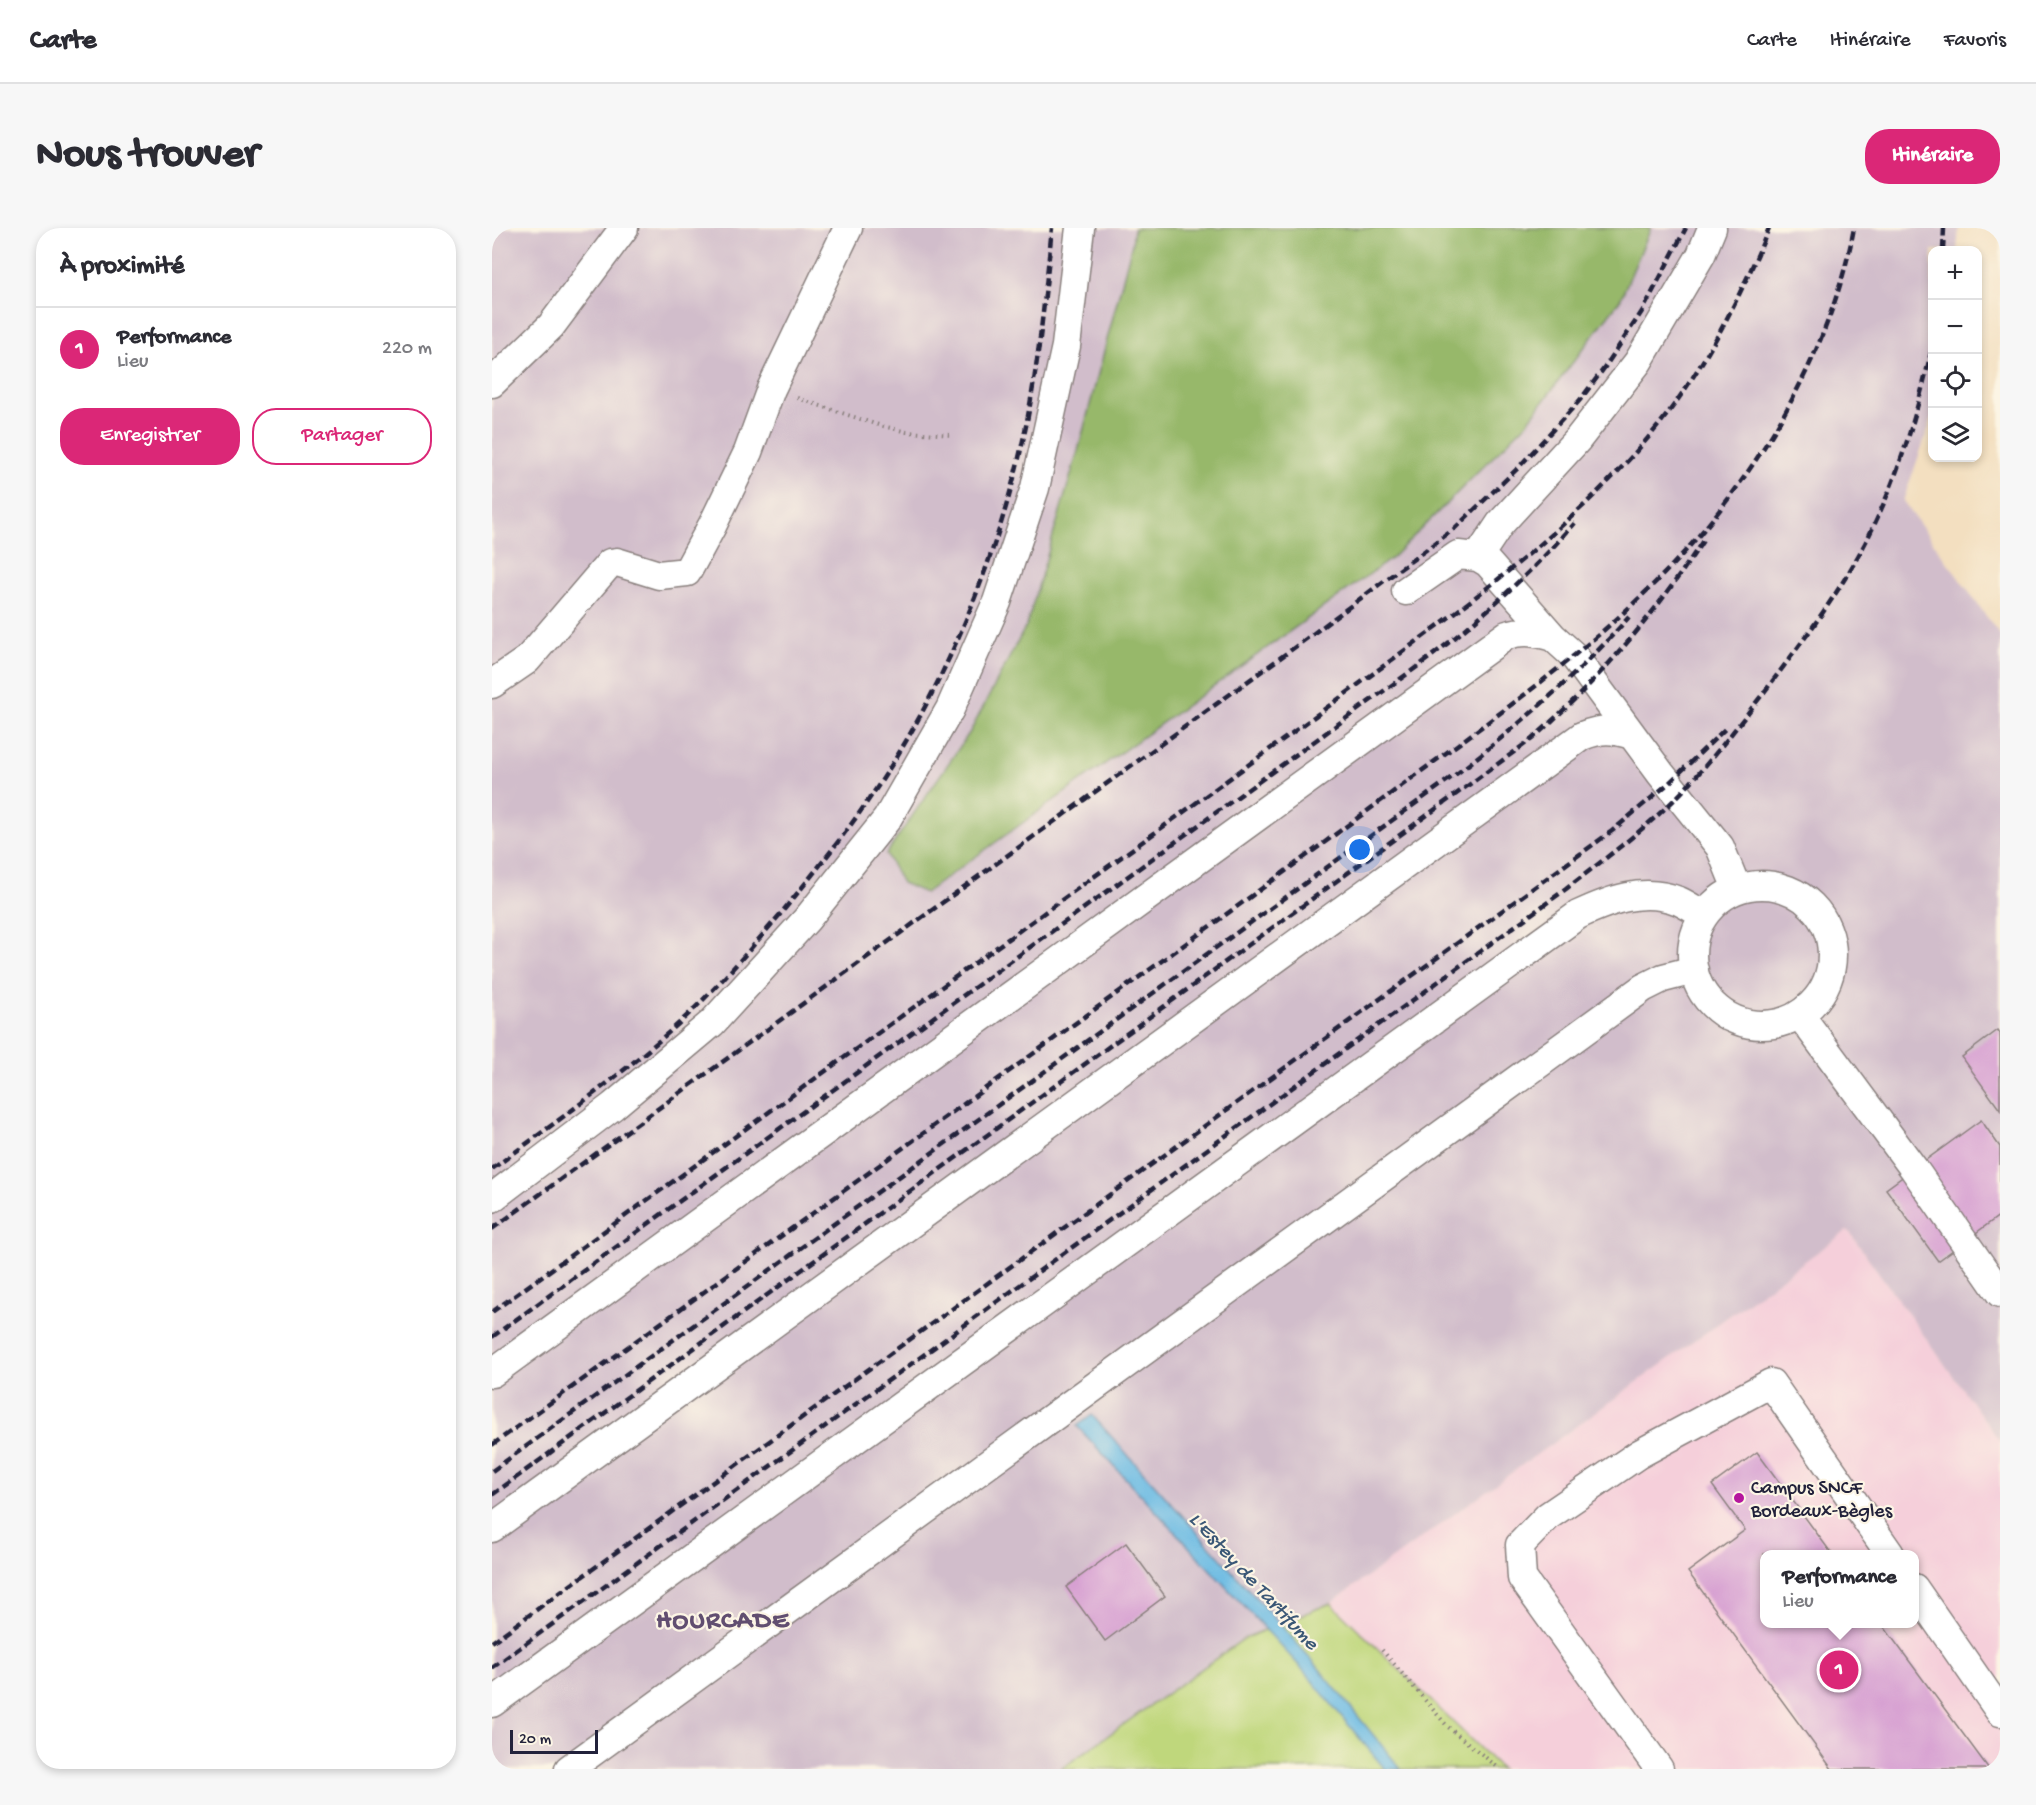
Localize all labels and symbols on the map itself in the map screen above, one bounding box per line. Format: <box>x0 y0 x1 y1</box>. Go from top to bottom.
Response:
your location <box>1345 835 1374 864</box>
place label: Campus SNCF Bordeaux-Bègles <box>1750 1478 1893 1524</box>
marker: Campus SNCF Bordeaux-Bègles <box>1732 1491 1746 1505</box>
water label: L'Estey de Tartifume <box>1182 1508 1323 1657</box>
district label: HOURCADE <box>656 1607 790 1638</box>
pin: 1 <box>1820 1648 1858 1692</box>
scale bar <box>510 1727 598 1754</box>

